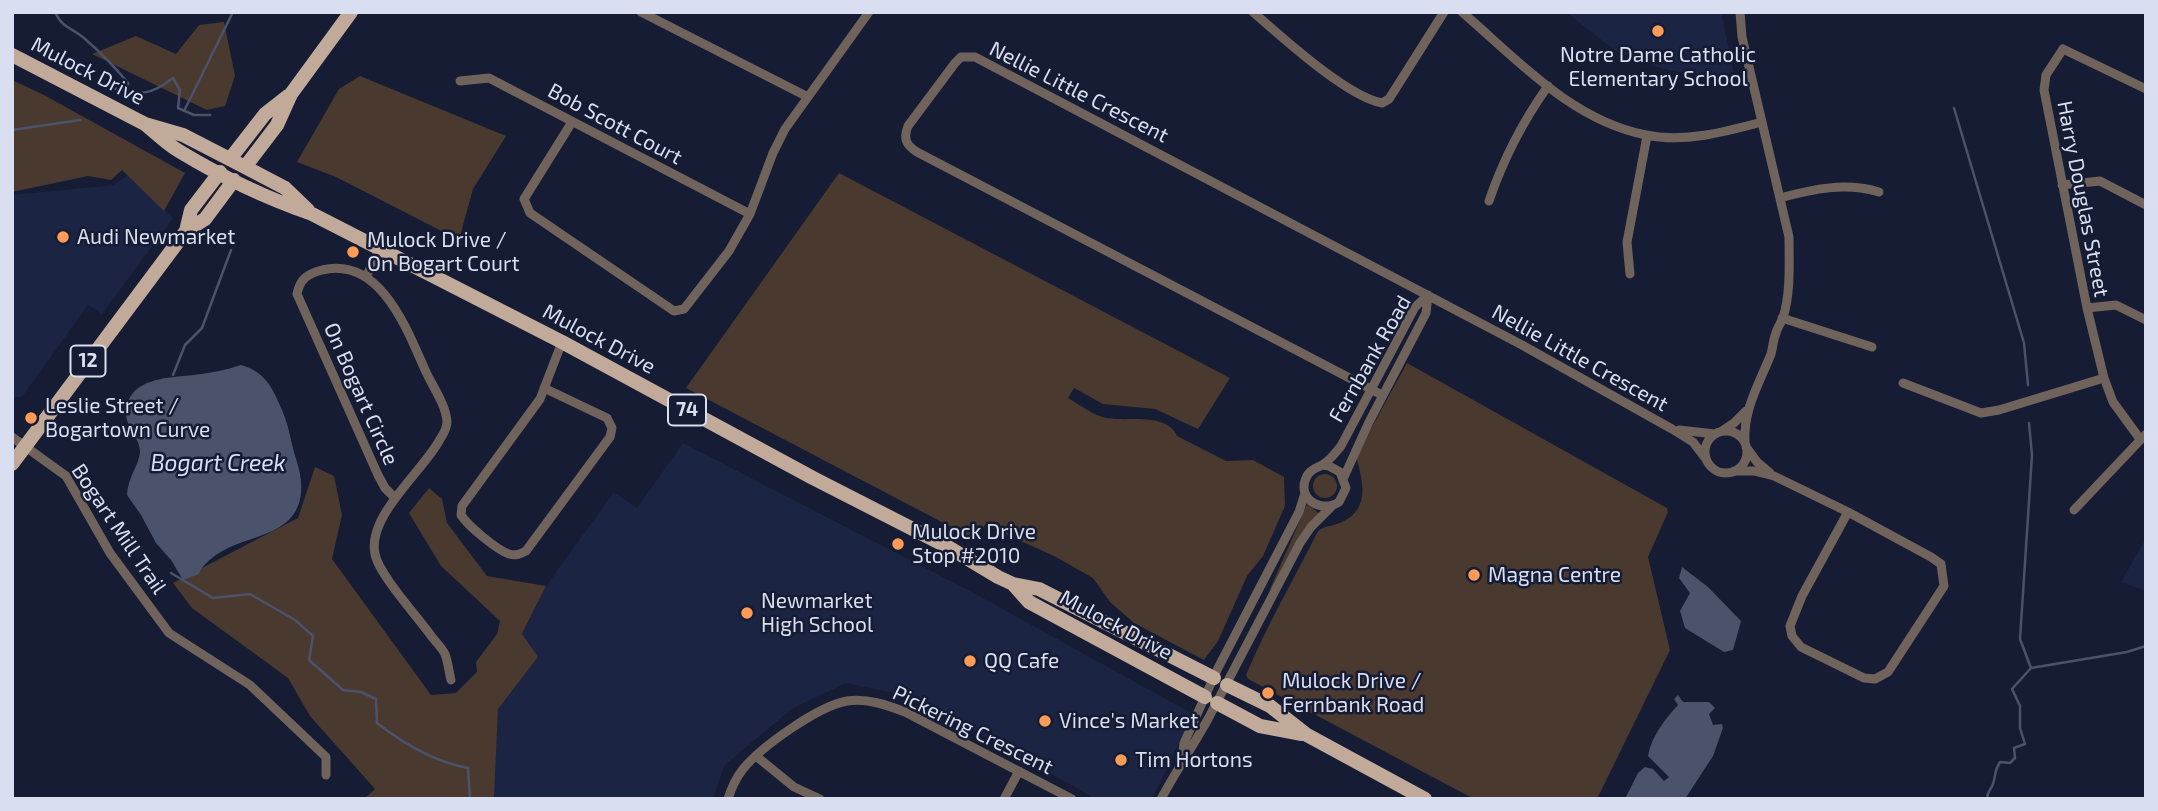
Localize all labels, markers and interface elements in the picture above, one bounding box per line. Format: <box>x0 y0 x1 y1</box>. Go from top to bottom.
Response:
marker: Notre Dame Catholic Elementary School <box>1650 23 1666 39</box>
street label: Mulock Drive <box>27 32 149 110</box>
street label: Nellie Little Crescent <box>985 36 1173 148</box>
place label: Notre Dame Catholic Elementary School <box>1560 42 1756 92</box>
street label: Bob Scott Court <box>544 78 686 170</box>
street label: Harry Douglas Street <box>2052 99 2114 299</box>
place label: Audi Newmarket <box>77 224 235 250</box>
place label: Mulock Drive / On Bogart Court <box>367 227 519 277</box>
marker: Audi Newmarket <box>55 229 71 245</box>
marker: Mulock Drive / On Bogart Court <box>345 244 361 260</box>
street label: Fernbank Road <box>1324 291 1416 427</box>
street label: Mulock Drive <box>538 299 660 379</box>
street label: Nellie Little Crescent <box>1487 299 1673 417</box>
street label: On Bogart Circle <box>318 319 404 469</box>
road number: 12 <box>70 346 106 376</box>
place label: Leslie Street / Bogartown Curve <box>45 393 210 443</box>
road number: 74 <box>668 394 706 426</box>
marker: Leslie Street / Bogartown Curve <box>23 410 39 426</box>
water label: Bogart Creek <box>150 449 286 477</box>
street label: Bogart Mill Trail <box>66 459 172 599</box>
place label: Mulock Drive Stop #2010 <box>912 519 1036 569</box>
marker: Mulock Drive Stop #2010 <box>890 536 906 552</box>
place label: Magna Centre <box>1488 562 1621 588</box>
marker: Magna Centre <box>1466 567 1482 583</box>
street label: Mulock Drive <box>1055 585 1177 665</box>
place label: Newmarket High School <box>761 588 873 638</box>
marker: Newmarket High School <box>739 605 755 621</box>
place label: QQ Cafe <box>984 648 1059 674</box>
marker: QQ Cafe <box>962 653 978 669</box>
place label: Mulock Drive / Fernbank Road <box>1282 668 1424 718</box>
street label: Pickering Crescent <box>889 680 1057 780</box>
marker: Mulock Drive / Fernbank Road <box>1260 685 1276 701</box>
place label: Vince's Market <box>1059 708 1198 734</box>
marker: Vince's Market <box>1037 713 1053 729</box>
place label: Tim Hortons <box>1135 747 1253 773</box>
marker: Tim Hortons <box>1113 752 1129 768</box>

